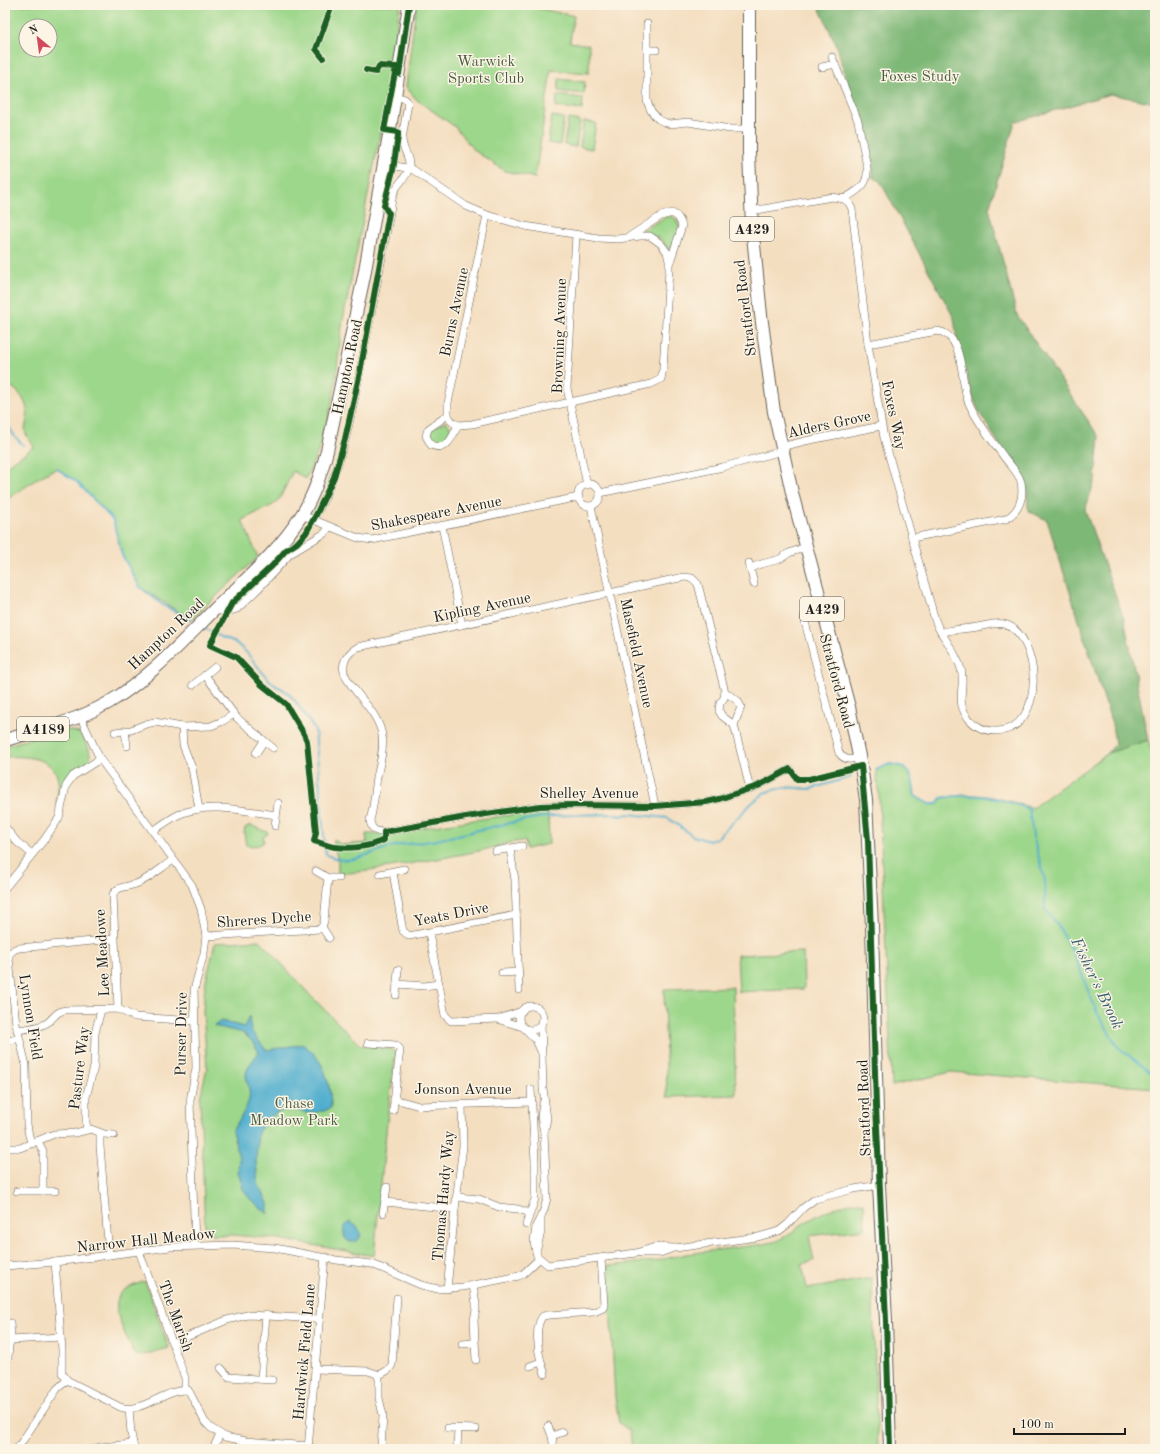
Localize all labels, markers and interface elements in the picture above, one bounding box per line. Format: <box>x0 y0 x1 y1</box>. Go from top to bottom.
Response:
north arrow <box>18 18 58 58</box>
text: N <box>28 23 41 37</box>
park label: Warwick Sports Club <box>448 55 524 87</box>
park label: Foxes Study <box>880 70 960 85</box>
road number: A429 <box>730 217 774 241</box>
street label: Stratford Road <box>733 258 760 357</box>
street label: Burns Avenue <box>439 266 472 358</box>
street label: Browning Avenue <box>551 278 570 394</box>
street label: Hampton Road <box>331 318 366 416</box>
street label: Foxes Way <box>878 379 907 452</box>
street label: Alders Grove <box>786 409 873 442</box>
street label: Shakespeare Avenue <box>370 494 503 535</box>
street label: Kipling Avenue <box>432 591 533 626</box>
street label: Hampton Road <box>126 596 208 674</box>
street label: Masefield Avenue <box>617 597 655 710</box>
road number: A429 <box>800 597 844 621</box>
street label: Stratford Road <box>816 632 855 731</box>
road number: A4189 <box>17 717 69 741</box>
street label: Shelley Avenue <box>539 787 639 802</box>
street label: Yeats Drive <box>412 901 490 930</box>
street label: Lee Meadowe <box>94 909 113 997</box>
street label: Shreres Dyche <box>216 910 312 931</box>
water label: Fisher's Brook <box>1067 934 1125 1033</box>
street label: Lynnon Field <box>15 973 44 1061</box>
street label: Purser Drive <box>174 992 191 1076</box>
street label: Pasture Way <box>68 1026 93 1111</box>
street label: Stratford Road <box>856 1059 875 1157</box>
street label: Jonson Avenue <box>414 1083 512 1098</box>
park label: Chase Meadow Park <box>250 1097 339 1129</box>
street label: Thomas Hardy Way <box>431 1130 458 1262</box>
street label: Narrow Hall Meadow <box>76 1227 217 1256</box>
street label: The Marish <box>155 1279 194 1354</box>
street label: Hardwick Field Lane <box>292 1283 319 1421</box>
scale bar <box>1014 1410 1125 1436</box>
text: 100 m <box>1020 1419 1054 1431</box>

